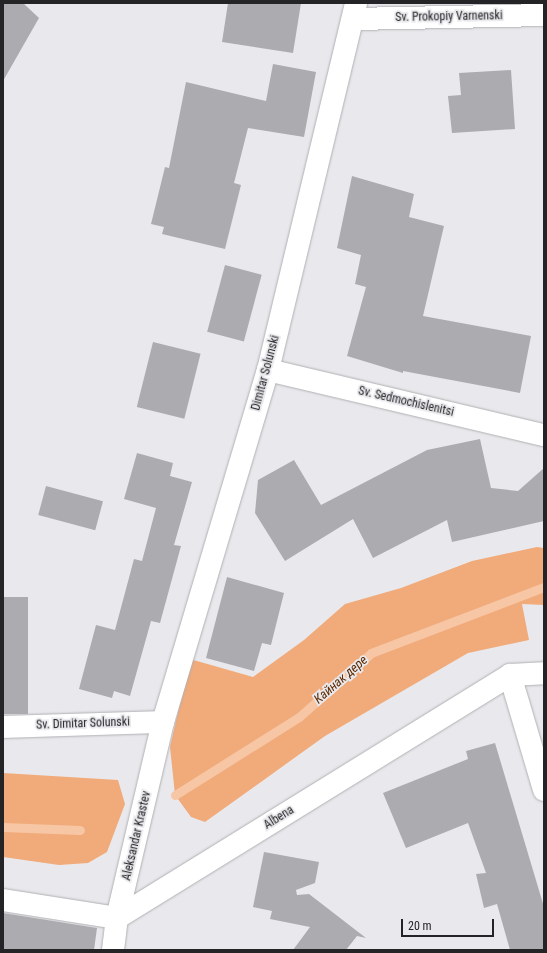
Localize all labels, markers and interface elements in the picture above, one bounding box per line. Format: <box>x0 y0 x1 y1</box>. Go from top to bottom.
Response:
street label: Sv. Prokopiy Varnenski <box>395 9 503 25</box>
street label: Dimitar Solunski <box>249 334 283 412</box>
street label: Sv. Sedmochislenitsi <box>357 384 455 420</box>
water label: Кайнак дере <box>311 653 371 707</box>
street label: Sv. Dimitar Solunski <box>36 715 130 733</box>
street label: Aleksandar Krastev <box>120 790 154 882</box>
street label: Albena <box>261 803 297 833</box>
scale bar <box>403 911 496 937</box>
text: 20 m <box>408 919 432 933</box>

